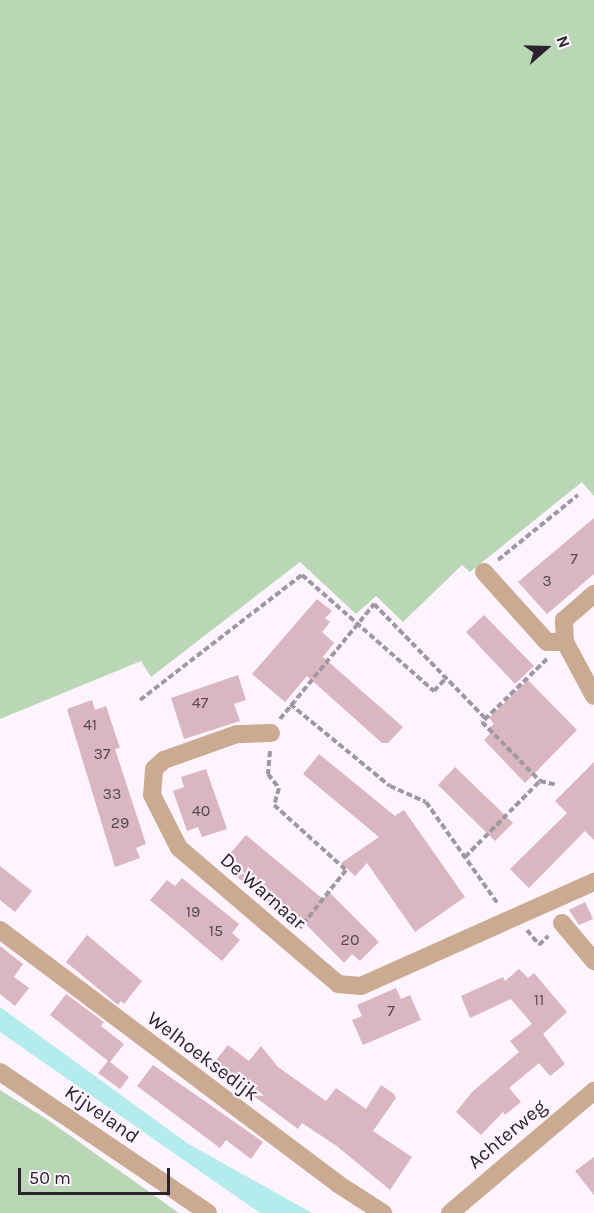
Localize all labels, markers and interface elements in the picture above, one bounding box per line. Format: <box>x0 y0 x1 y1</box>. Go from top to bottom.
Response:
north arrow <box>516 18 576 78</box>
text: N <box>552 33 574 50</box>
house number: 7 <box>570 549 578 569</box>
house number: 3 <box>542 571 552 591</box>
house number: 47 <box>192 693 208 713</box>
house number: 41 <box>83 715 97 735</box>
house number: 37 <box>94 744 110 764</box>
house number: 33 <box>103 784 121 804</box>
house number: 40 <box>192 801 210 821</box>
house number: 29 <box>111 813 129 833</box>
street label: De Warnaar <box>215 847 311 935</box>
house number: 19 <box>186 902 200 922</box>
house number: 15 <box>209 921 223 941</box>
house number: 20 <box>341 930 359 950</box>
house number: 11 <box>534 990 544 1010</box>
house number: 7 <box>387 1001 395 1021</box>
street label: Welhoeksedijk <box>142 1006 264 1106</box>
street label: Kijveland <box>60 1080 144 1148</box>
street label: Achterweg <box>463 1094 551 1174</box>
scale bar <box>21 1156 172 1194</box>
text: 50 m <box>29 1167 71 1189</box>

